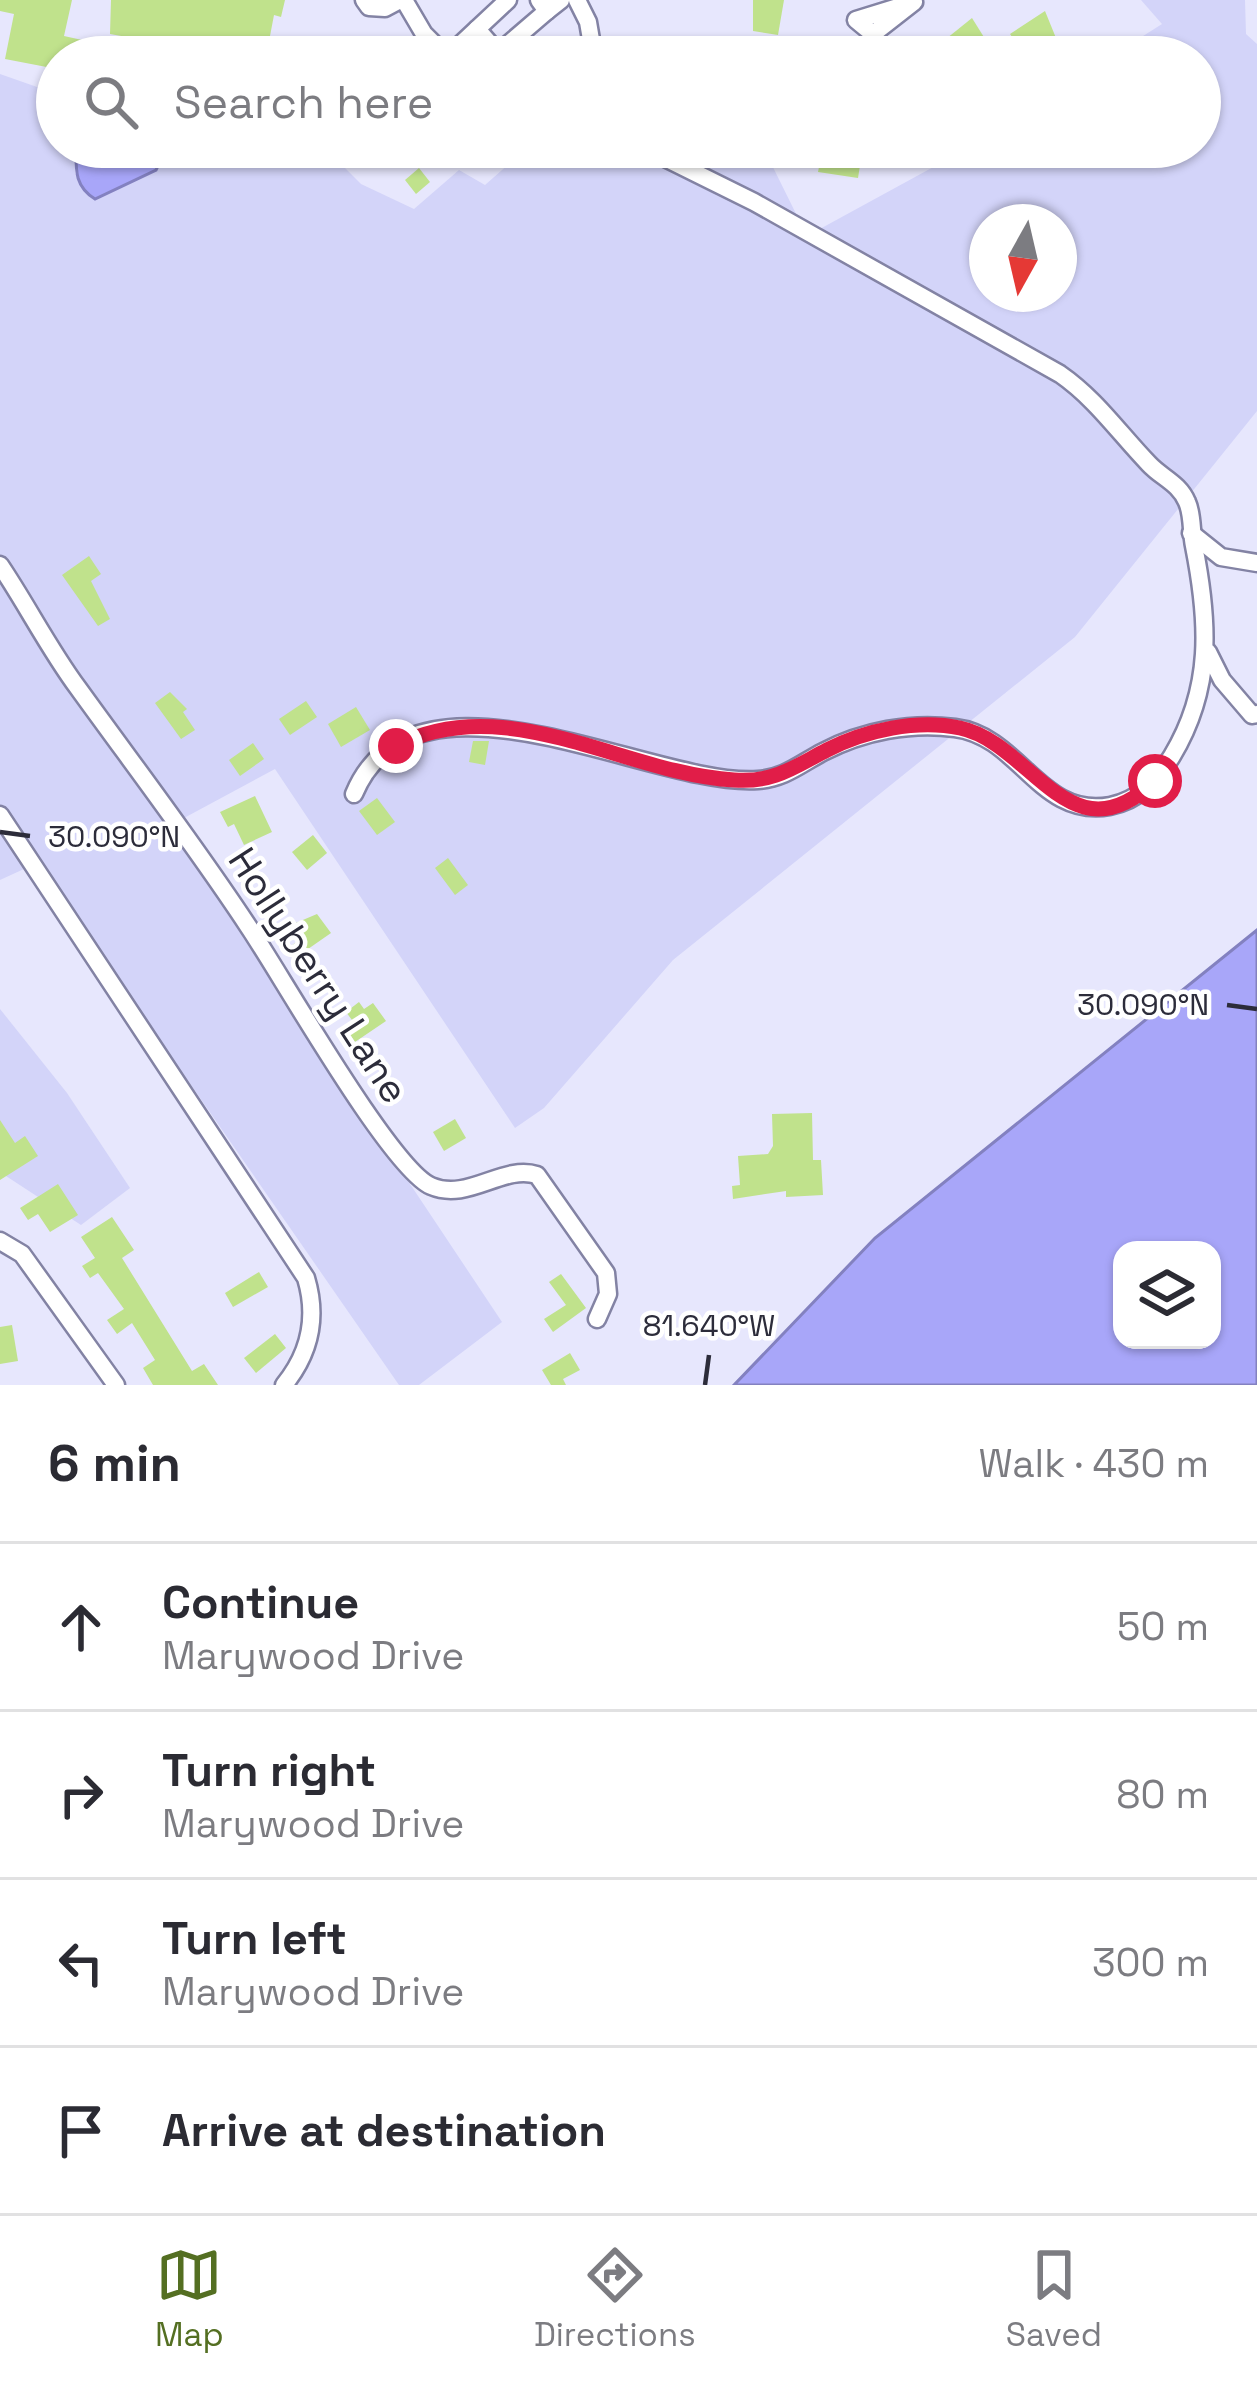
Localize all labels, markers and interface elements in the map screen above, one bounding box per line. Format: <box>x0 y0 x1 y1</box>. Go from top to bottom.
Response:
search box <box>36 36 1221 168</box>
icon: search <box>78 69 144 135</box>
text: Search here <box>174 74 433 131</box>
north arrow <box>969 204 1077 312</box>
route end <box>369 719 423 773</box>
route start <box>1128 754 1182 808</box>
text: 30.090°N <box>48 817 180 856</box>
street label: Hollyberry Lane <box>218 838 419 1112</box>
text: 30.090°N <box>1077 985 1209 1024</box>
map controls <box>1113 1241 1221 1349</box>
button: layers <box>1113 1241 1221 1349</box>
text: 81.640°W <box>643 1306 775 1345</box>
text: 6 min <box>48 1431 181 1496</box>
text: Walk · 430 m <box>978 1439 1209 1488</box>
text: Continue <box>162 1574 359 1631</box>
icon: ahead <box>48 1594 114 1660</box>
text: 50 m <box>1117 1602 1209 1651</box>
text: Marywood Drive <box>162 1631 464 1680</box>
text: Turn right <box>162 1742 376 1799</box>
icon: right <box>48 1762 114 1828</box>
text: 80 m <box>1116 1770 1209 1819</box>
text: Marywood Drive <box>162 1799 464 1848</box>
text: Turn left <box>162 1910 347 1967</box>
icon: left <box>48 1930 114 1996</box>
text: 300 m <box>1092 1938 1209 1987</box>
text: Marywood Drive <box>162 1967 464 2016</box>
icon: arrive <box>48 2098 114 2164</box>
text: Arrive at destination <box>162 2102 606 2159</box>
tab: Map <box>155 2242 224 2356</box>
tab: Directions <box>534 2242 696 2356</box>
tab: Saved <box>1006 2242 1102 2356</box>

